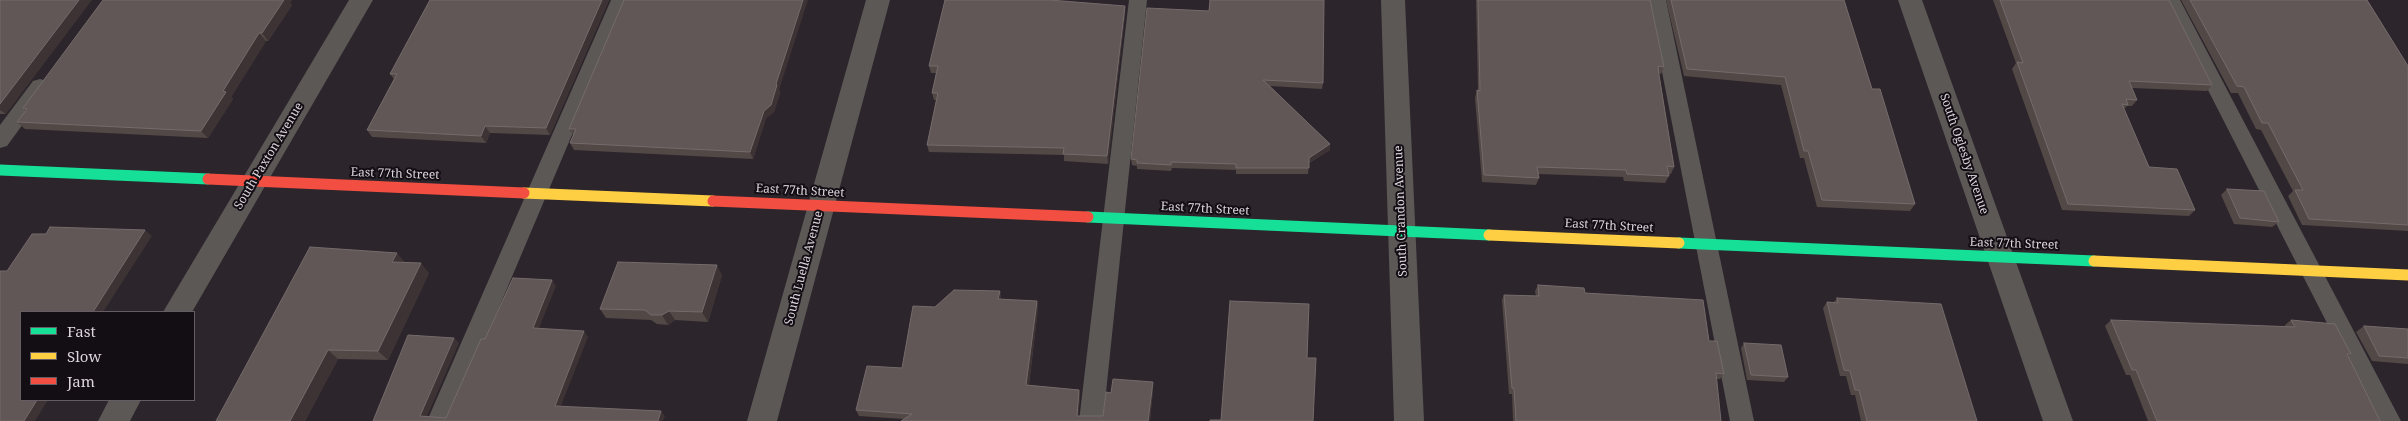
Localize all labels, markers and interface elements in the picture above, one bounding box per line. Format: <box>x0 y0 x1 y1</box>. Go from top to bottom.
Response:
street label: South Oglesby Avenue <box>1937 92 1991 216</box>
street label: South Paxton Avenue <box>231 100 307 212</box>
street label: South Crandon Avenue <box>1392 145 1410 277</box>
street label: East 77th Street <box>350 165 440 183</box>
street label: East 77th Street <box>755 181 845 201</box>
street label: East 77th Street <box>1160 199 1250 219</box>
street label: South Luella Avenue <box>782 209 826 327</box>
street label: East 77th Street <box>1564 216 1654 236</box>
street label: East 77th Street <box>1969 235 2059 253</box>
legend <box>20 311 195 401</box>
text: Fast <box>67 321 96 341</box>
text: Slow <box>67 346 101 366</box>
text: Jam <box>67 371 95 391</box>

